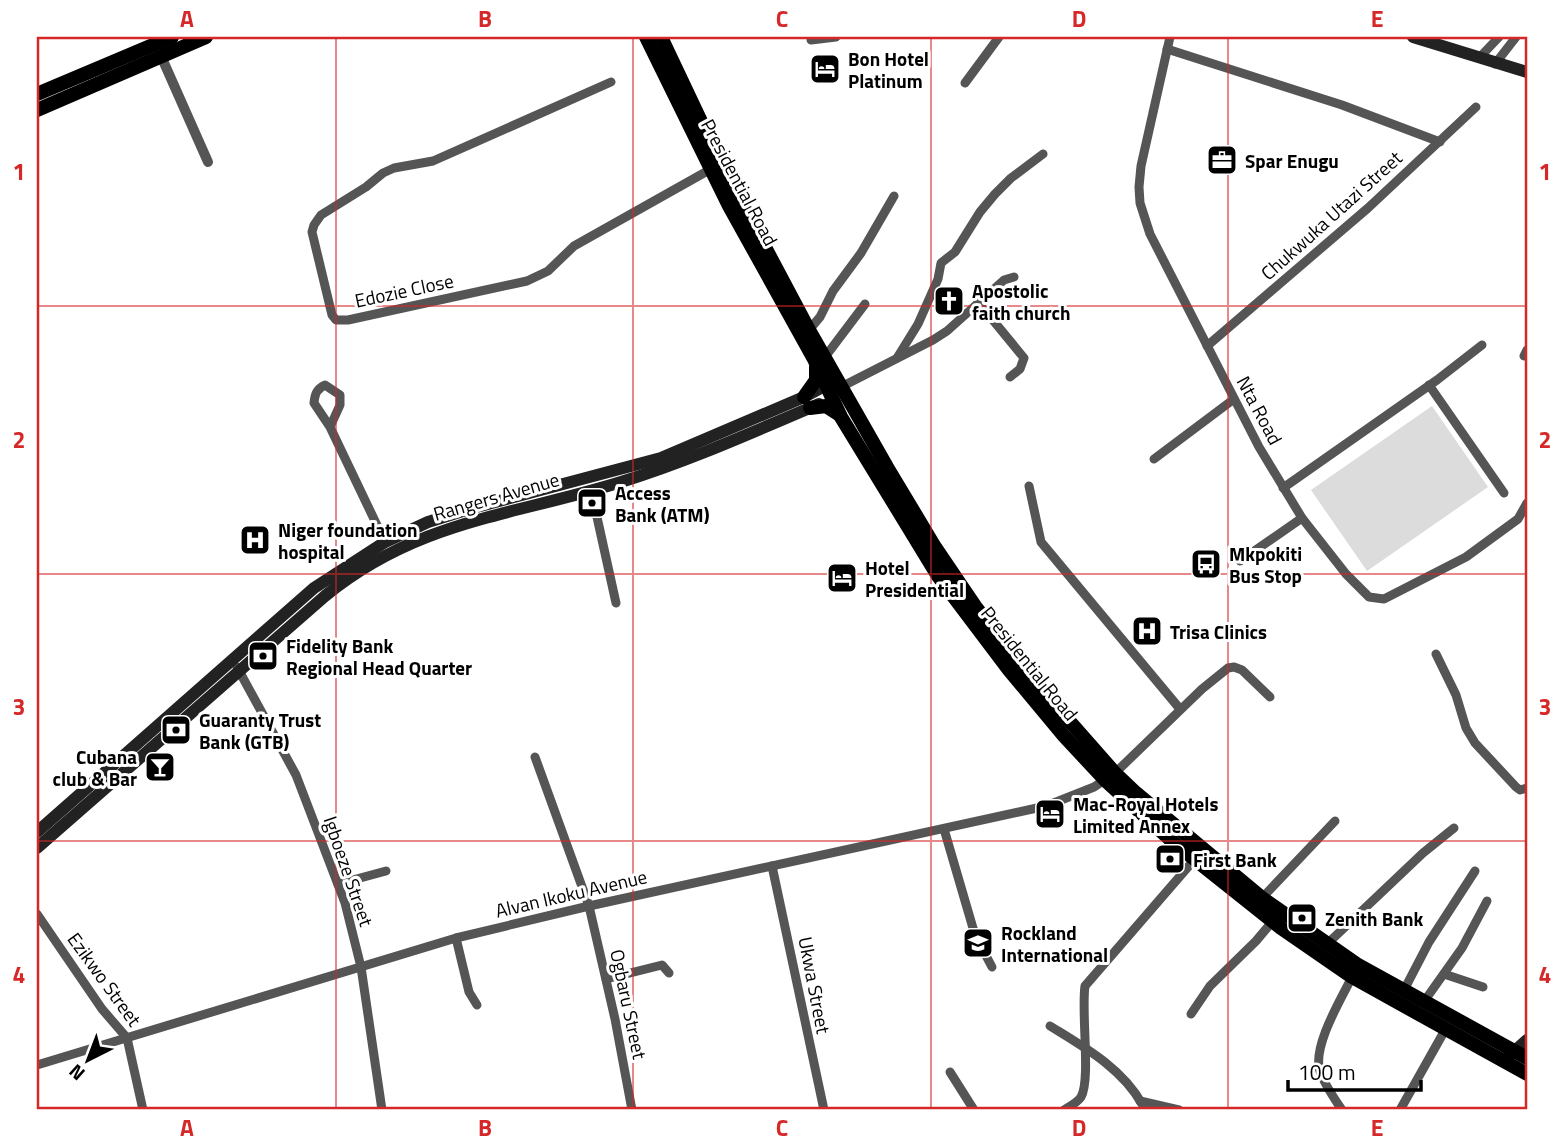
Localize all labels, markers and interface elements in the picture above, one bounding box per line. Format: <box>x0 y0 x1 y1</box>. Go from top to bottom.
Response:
text: A <box>180 1 194 36</box>
text: B <box>478 1 492 36</box>
text: C <box>776 1 788 36</box>
text: D <box>1072 1 1086 36</box>
text: E <box>1371 1 1383 36</box>
place label: Bon Hotel Platinum <box>848 44 929 95</box>
hotel icon: Bon Hotel Platinum <box>808 52 842 86</box>
street label: Presidential Road <box>694 113 786 251</box>
office icon: Spar Enugu <box>1205 143 1239 177</box>
street label: Chukwuka Utazi Street <box>1254 143 1408 286</box>
place label: Spar Enugu <box>1245 146 1339 175</box>
text: 1 <box>13 154 25 189</box>
text: 1 <box>1539 154 1551 189</box>
street label: Edozie Close <box>352 265 456 315</box>
place label: Apostolic faith church <box>972 276 1071 327</box>
church icon: Apostolic faith church <box>932 284 966 318</box>
street label: Nta Road <box>1230 370 1290 450</box>
text: 2 <box>13 422 25 457</box>
text: 2 <box>1539 422 1551 457</box>
street label: Rangers Avenue <box>430 464 562 528</box>
place label: Access Bank (ATM) <box>615 478 710 529</box>
bank icon: Access Bank (ATM) <box>575 486 609 520</box>
place label: Niger foundation hospital <box>278 515 418 566</box>
hospital icon: Niger foundation hospital <box>238 523 272 557</box>
place label: Mkpokiti Bus Stop <box>1229 539 1302 590</box>
bus stop icon: Mkpokiti Bus Stop <box>1189 547 1223 581</box>
place label: Hotel Presidential <box>865 553 964 604</box>
hotel icon: Hotel Presidential <box>825 561 859 595</box>
street label: Presidential Road <box>975 599 1085 727</box>
hospital icon: Trisa Clinics <box>1130 614 1164 648</box>
place label: Trisa Clinics <box>1170 617 1267 646</box>
place label: Fidelity Bank Regional Head Quarter <box>286 631 472 682</box>
bank icon: Fidelity Bank Regional Head Quarter <box>246 639 280 673</box>
text: 3 <box>13 689 25 724</box>
text: 3 <box>1539 689 1551 724</box>
place label: Guaranty Trust Bank (GTB) <box>199 705 321 756</box>
bank icon: Guaranty Trust Bank (GTB) <box>159 713 193 747</box>
place label: Cubana club & Bar <box>53 742 137 793</box>
bar icon: Cubana club & Bar <box>143 750 177 784</box>
place label: Mac-Royal Hotels Limited Annex <box>1073 789 1218 840</box>
hotel icon: Mac-Royal Hotels Limited Annex <box>1033 797 1067 831</box>
street label: Igboeze Street <box>317 812 382 931</box>
bank icon: First Bank <box>1153 842 1187 876</box>
place label: First Bank <box>1193 845 1277 874</box>
street label: Alvan Ikoku Avenue <box>492 861 650 925</box>
bank icon: Zenith Bank <box>1285 901 1319 935</box>
place label: Zenith Bank <box>1325 904 1423 933</box>
place label: Rockland International <box>1001 918 1108 969</box>
street label: Ezikwo Street <box>61 926 149 1032</box>
school or university icon: Rockland International <box>961 926 995 960</box>
street label: Ukwa Street <box>791 934 839 1036</box>
street label: Ogbaru Street <box>603 946 655 1062</box>
text: 4 <box>13 957 25 992</box>
text: 4 <box>1539 957 1551 992</box>
north arrow <box>52 1024 122 1094</box>
scale bar <box>1288 1049 1420 1093</box>
text: 100 m <box>1298 1056 1355 1088</box>
text: N <box>62 1058 91 1088</box>
text: A <box>180 1110 194 1145</box>
text: B <box>478 1110 492 1145</box>
text: C <box>776 1110 788 1145</box>
text: D <box>1072 1110 1086 1145</box>
text: E <box>1371 1110 1383 1145</box>

